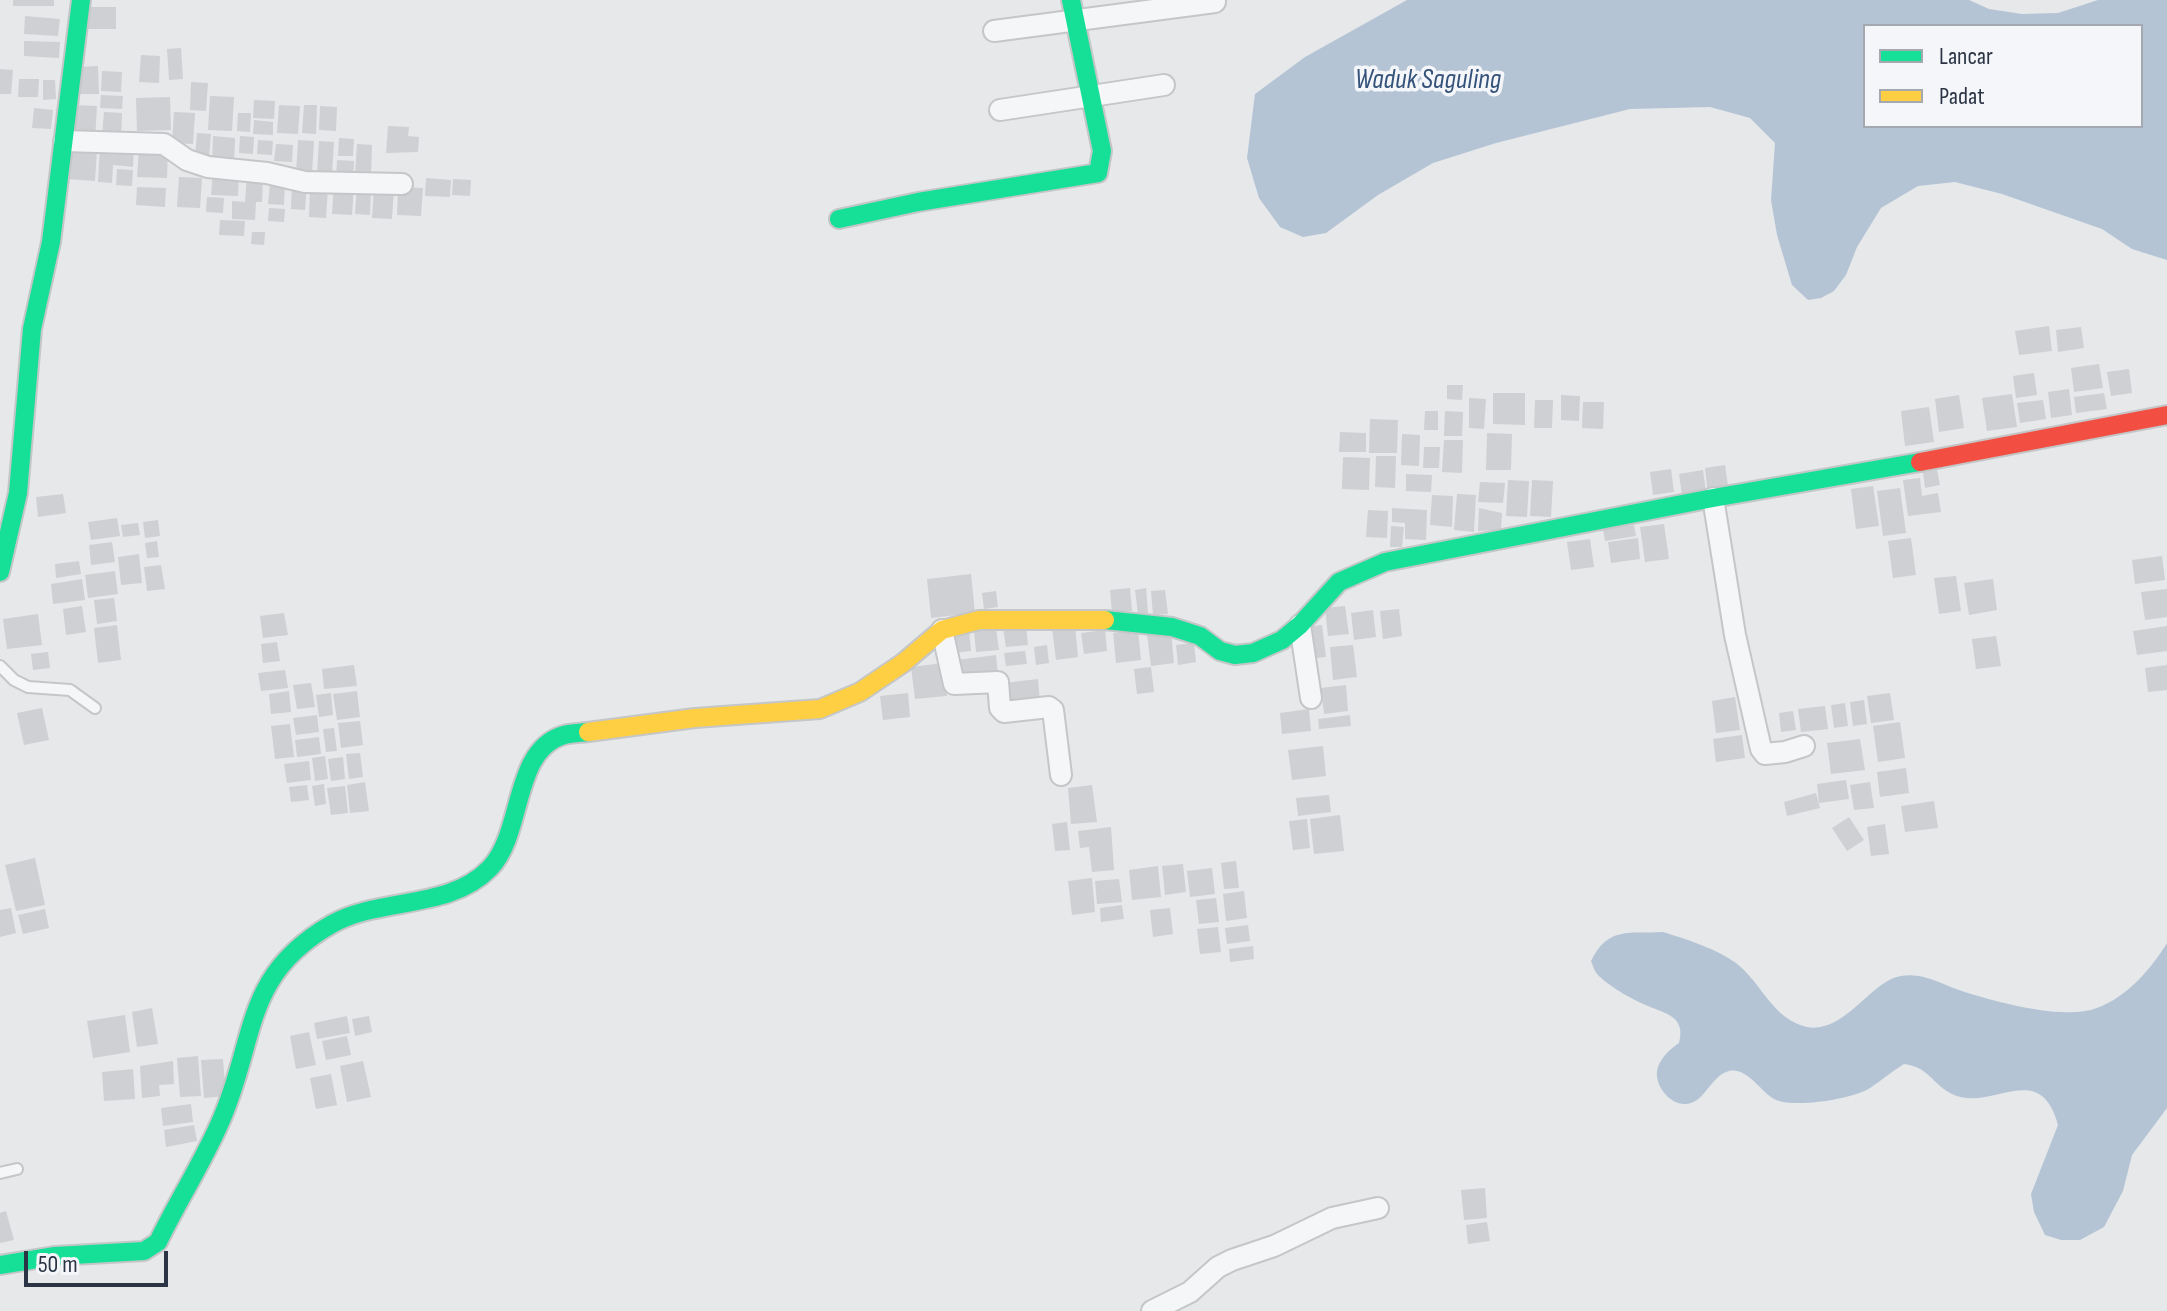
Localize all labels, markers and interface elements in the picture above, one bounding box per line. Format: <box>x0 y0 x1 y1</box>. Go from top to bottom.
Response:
legend <box>1863 24 2143 128</box>
text: Lancar <box>1939 42 1993 71</box>
water label: Waduk Saguling <box>1355 64 1501 98</box>
text: Padat <box>1939 82 1985 111</box>
scale bar <box>28 1235 172 1285</box>
text: 50 m <box>38 1250 78 1279</box>

